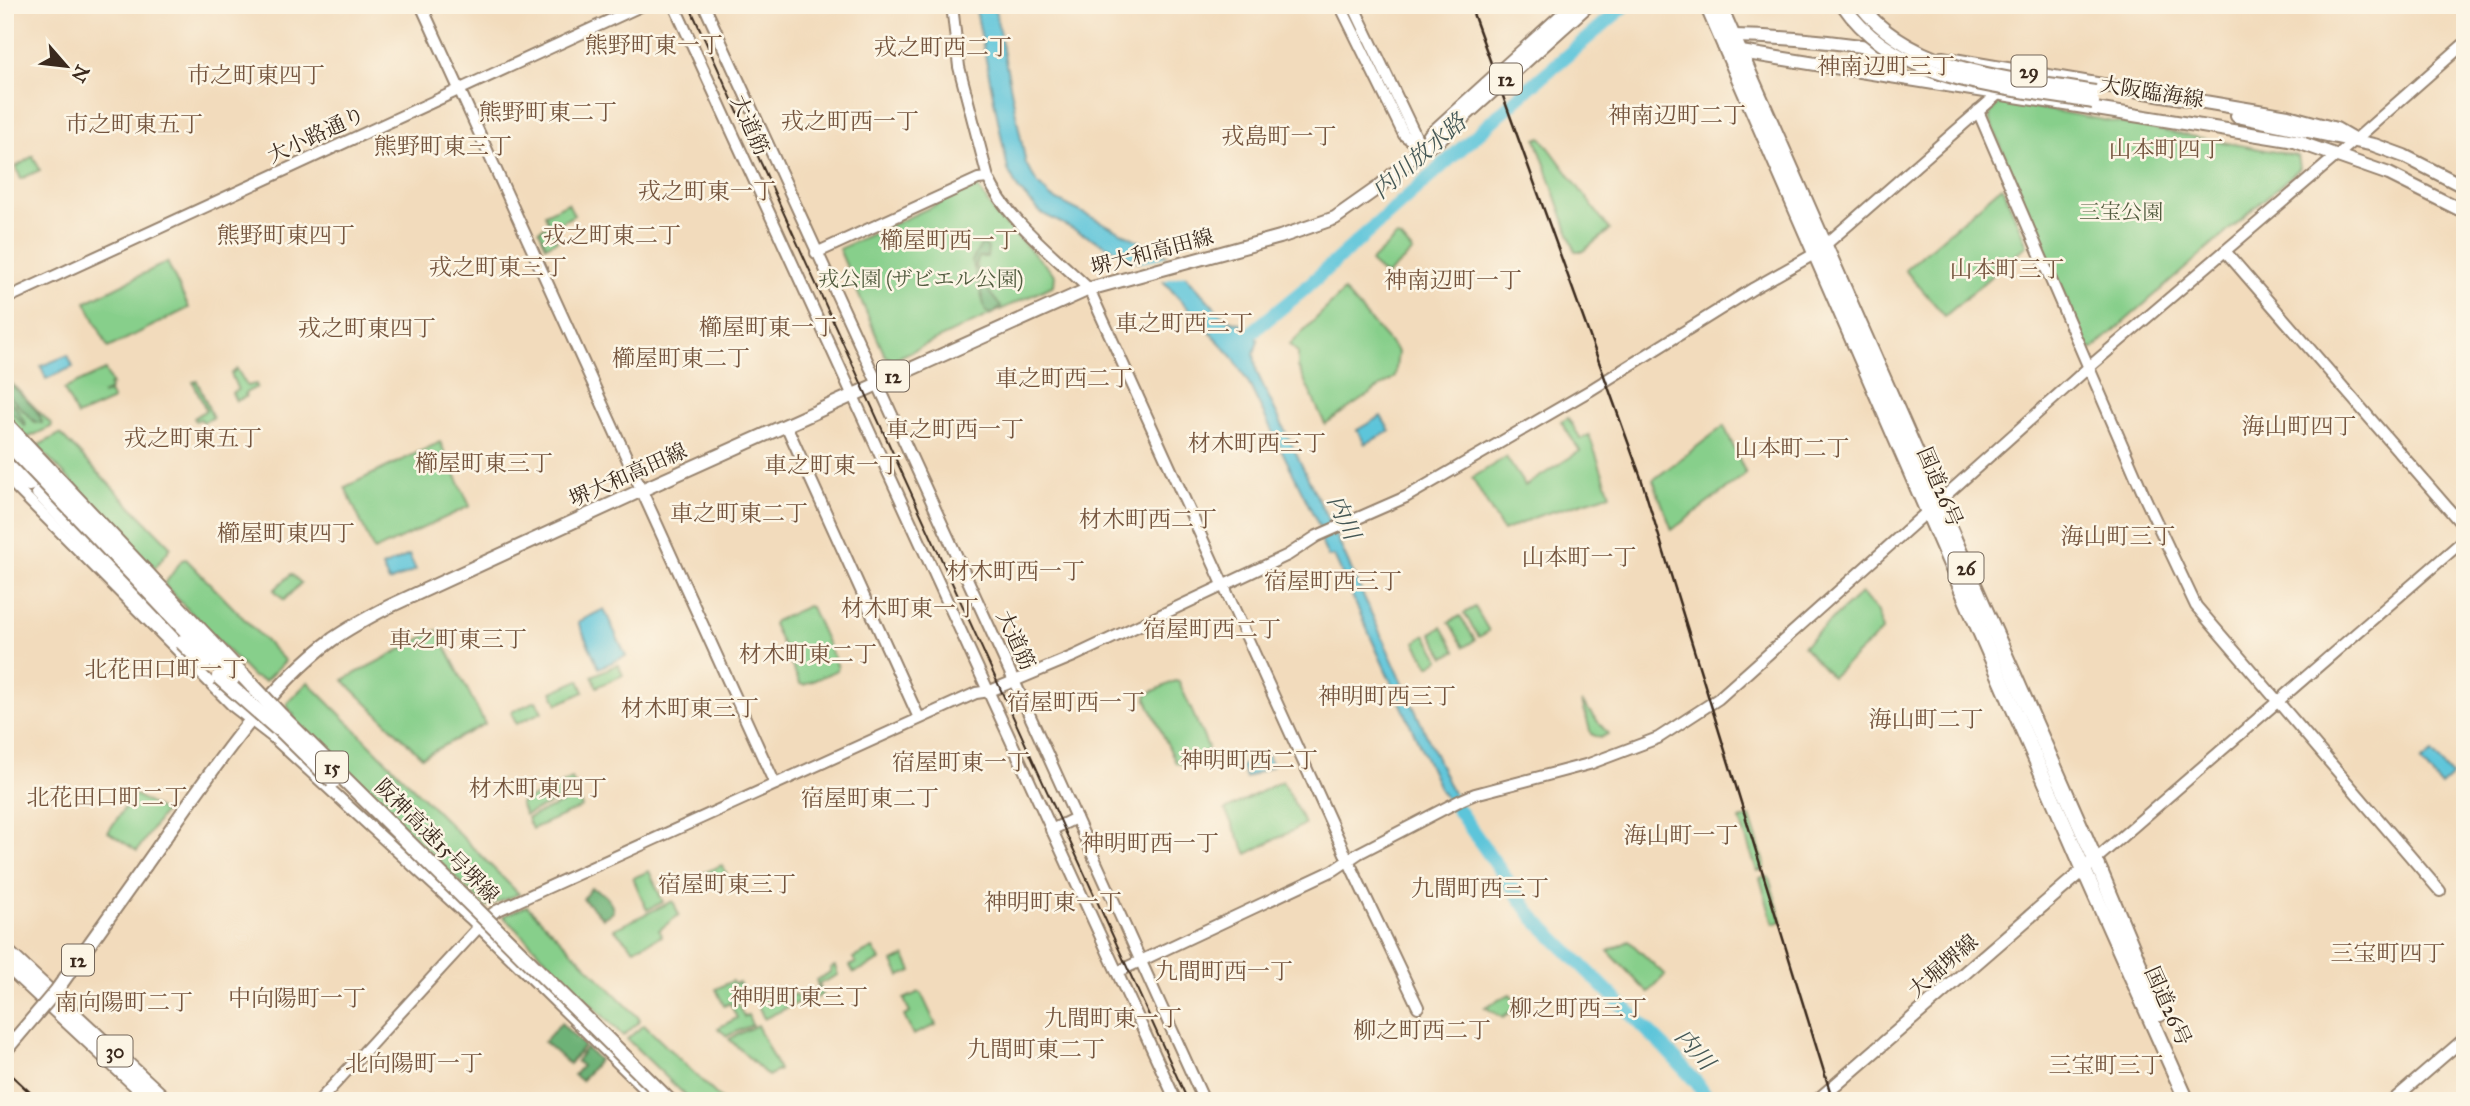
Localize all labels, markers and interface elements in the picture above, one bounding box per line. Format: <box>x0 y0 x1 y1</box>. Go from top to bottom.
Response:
district label: 熊野町東一丁 <box>585 31 723 59</box>
north arrow <box>32 32 102 102</box>
district label: 戎之町西二丁 <box>874 33 1012 61</box>
district label: 神南辺町三丁 <box>1817 52 1955 80</box>
road number: 29 <box>2011 55 2046 86</box>
text: N <box>67 61 95 86</box>
district label: 市之町東四丁 <box>187 61 325 89</box>
road number: 12 <box>1490 64 1522 94</box>
street label: 大阪臨海線 <box>2098 71 2206 113</box>
street label: 大道筋 <box>725 91 775 159</box>
district label: 熊野町東二丁 <box>479 98 617 126</box>
street label: 大小路通り <box>263 101 369 169</box>
district label: 神南辺町二丁 <box>1608 101 1746 129</box>
water label: 内川放水路 <box>1366 106 1473 204</box>
district label: 戎之町西一丁 <box>781 107 919 135</box>
district label: 市之町東五丁 <box>65 110 203 138</box>
district label: 戎島町一丁 <box>1222 122 1337 150</box>
district label: 熊野町東三丁 <box>374 132 512 160</box>
district label: 山本町四丁 <box>2109 135 2224 163</box>
district label: 戎之町東一丁 <box>638 177 776 205</box>
park label: 三宝公園 <box>2079 199 2163 225</box>
district label: 熊野町東四丁 <box>217 221 355 249</box>
district label: 戎之町東二丁 <box>543 221 681 249</box>
street label: 堺大和高田線 <box>1088 223 1216 281</box>
district label: 櫛屋町西一丁 <box>880 226 1018 254</box>
district label: 戎之町東三丁 <box>429 253 567 281</box>
district label: 山本町三丁 <box>1950 255 2065 283</box>
park label: 戎公園 (ザビエル公園) <box>818 266 1024 292</box>
district label: 神南辺町一丁 <box>1384 266 1522 294</box>
district label: 車之町西三丁 <box>1115 309 1253 337</box>
district label: 櫛屋町東一丁 <box>699 313 837 341</box>
district label: 戎之町東四丁 <box>298 314 436 342</box>
district label: 櫛屋町東二丁 <box>612 344 750 372</box>
road number: 12 <box>877 360 909 392</box>
district label: 車之町西二丁 <box>995 364 1133 392</box>
district label: 海山町四丁 <box>2242 412 2357 440</box>
district label: 車之町西一丁 <box>886 415 1024 443</box>
district label: 戎之町東五丁 <box>124 424 262 452</box>
district label: 材木町西三丁 <box>1188 429 1326 457</box>
district label: 山本町二丁 <box>1735 434 1850 462</box>
street label: 堺大和高田線 <box>565 437 691 513</box>
street label: 国道26号 <box>1912 443 1968 531</box>
district label: 櫛屋町東三丁 <box>415 449 553 477</box>
district label: 車之町東一丁 <box>764 451 902 479</box>
water label: 内川 <box>1322 490 1368 546</box>
district label: 車之町東二丁 <box>670 499 808 527</box>
district label: 材木町西二丁 <box>1079 505 1217 533</box>
district label: 櫛屋町東四丁 <box>217 519 355 547</box>
district label: 海山町三丁 <box>2061 522 2176 550</box>
district label: 山本町一丁 <box>1522 543 1637 571</box>
road number: 26 <box>1948 552 1983 583</box>
district label: 材木町西一丁 <box>947 557 1085 585</box>
district label: 宿屋町西三丁 <box>1264 567 1402 595</box>
district label: 材木町東一丁 <box>841 594 979 622</box>
street label: 大道筋 <box>991 606 1041 674</box>
district label: 宿屋町西二丁 <box>1143 615 1281 643</box>
district label: 車之町東三丁 <box>389 625 527 653</box>
district label: 材木町東二丁 <box>739 640 877 668</box>
district label: 北花田口町一丁 <box>85 655 246 683</box>
district label: 神明町西三丁 <box>1318 682 1456 710</box>
district label: 宿屋町西一丁 <box>1007 688 1145 716</box>
district label: 材木町東三丁 <box>621 694 759 722</box>
district label: 海山町二丁 <box>1869 705 1984 733</box>
district label: 神明町西二丁 <box>1180 746 1318 774</box>
district label: 宿屋町東一丁 <box>892 748 1030 776</box>
road number: 15 <box>316 752 348 782</box>
street label: 阪神高速15号堺線 <box>370 774 504 908</box>
district label: 材木町東四丁 <box>469 774 607 802</box>
district label: 北花田口町二丁 <box>27 783 188 811</box>
district label: 宿屋町東二丁 <box>801 784 939 812</box>
district label: 海山町一丁 <box>1624 821 1739 849</box>
district label: 神明町西一丁 <box>1081 829 1219 857</box>
district label: 宿屋町東三丁 <box>658 870 796 898</box>
district label: 九間町西三丁 <box>1411 874 1549 902</box>
district label: 神明町東一丁 <box>984 888 1122 916</box>
street label: 大堀堺線 <box>1903 929 1983 1003</box>
district label: 三宝町四丁 <box>2331 939 2446 967</box>
road number: 12 <box>62 944 94 976</box>
district label: 九間町西一丁 <box>1155 957 1293 985</box>
street label: 国道26号 <box>2139 962 2197 1050</box>
district label: 神明町東三丁 <box>730 983 868 1011</box>
district label: 中向陽町一丁 <box>228 984 366 1012</box>
district label: 南向陽町二丁 <box>55 988 193 1016</box>
district label: 柳之町西三丁 <box>1509 994 1647 1022</box>
district label: 九間町東一丁 <box>1044 1004 1182 1032</box>
district label: 柳之町西二丁 <box>1353 1016 1491 1044</box>
water label: 内川 <box>1669 1022 1723 1078</box>
district label: 九間町東二丁 <box>967 1035 1105 1063</box>
road number: 30 <box>97 1036 132 1066</box>
district label: 北向陽町一丁 <box>345 1049 483 1077</box>
district label: 三宝町三丁 <box>2049 1051 2164 1079</box>

